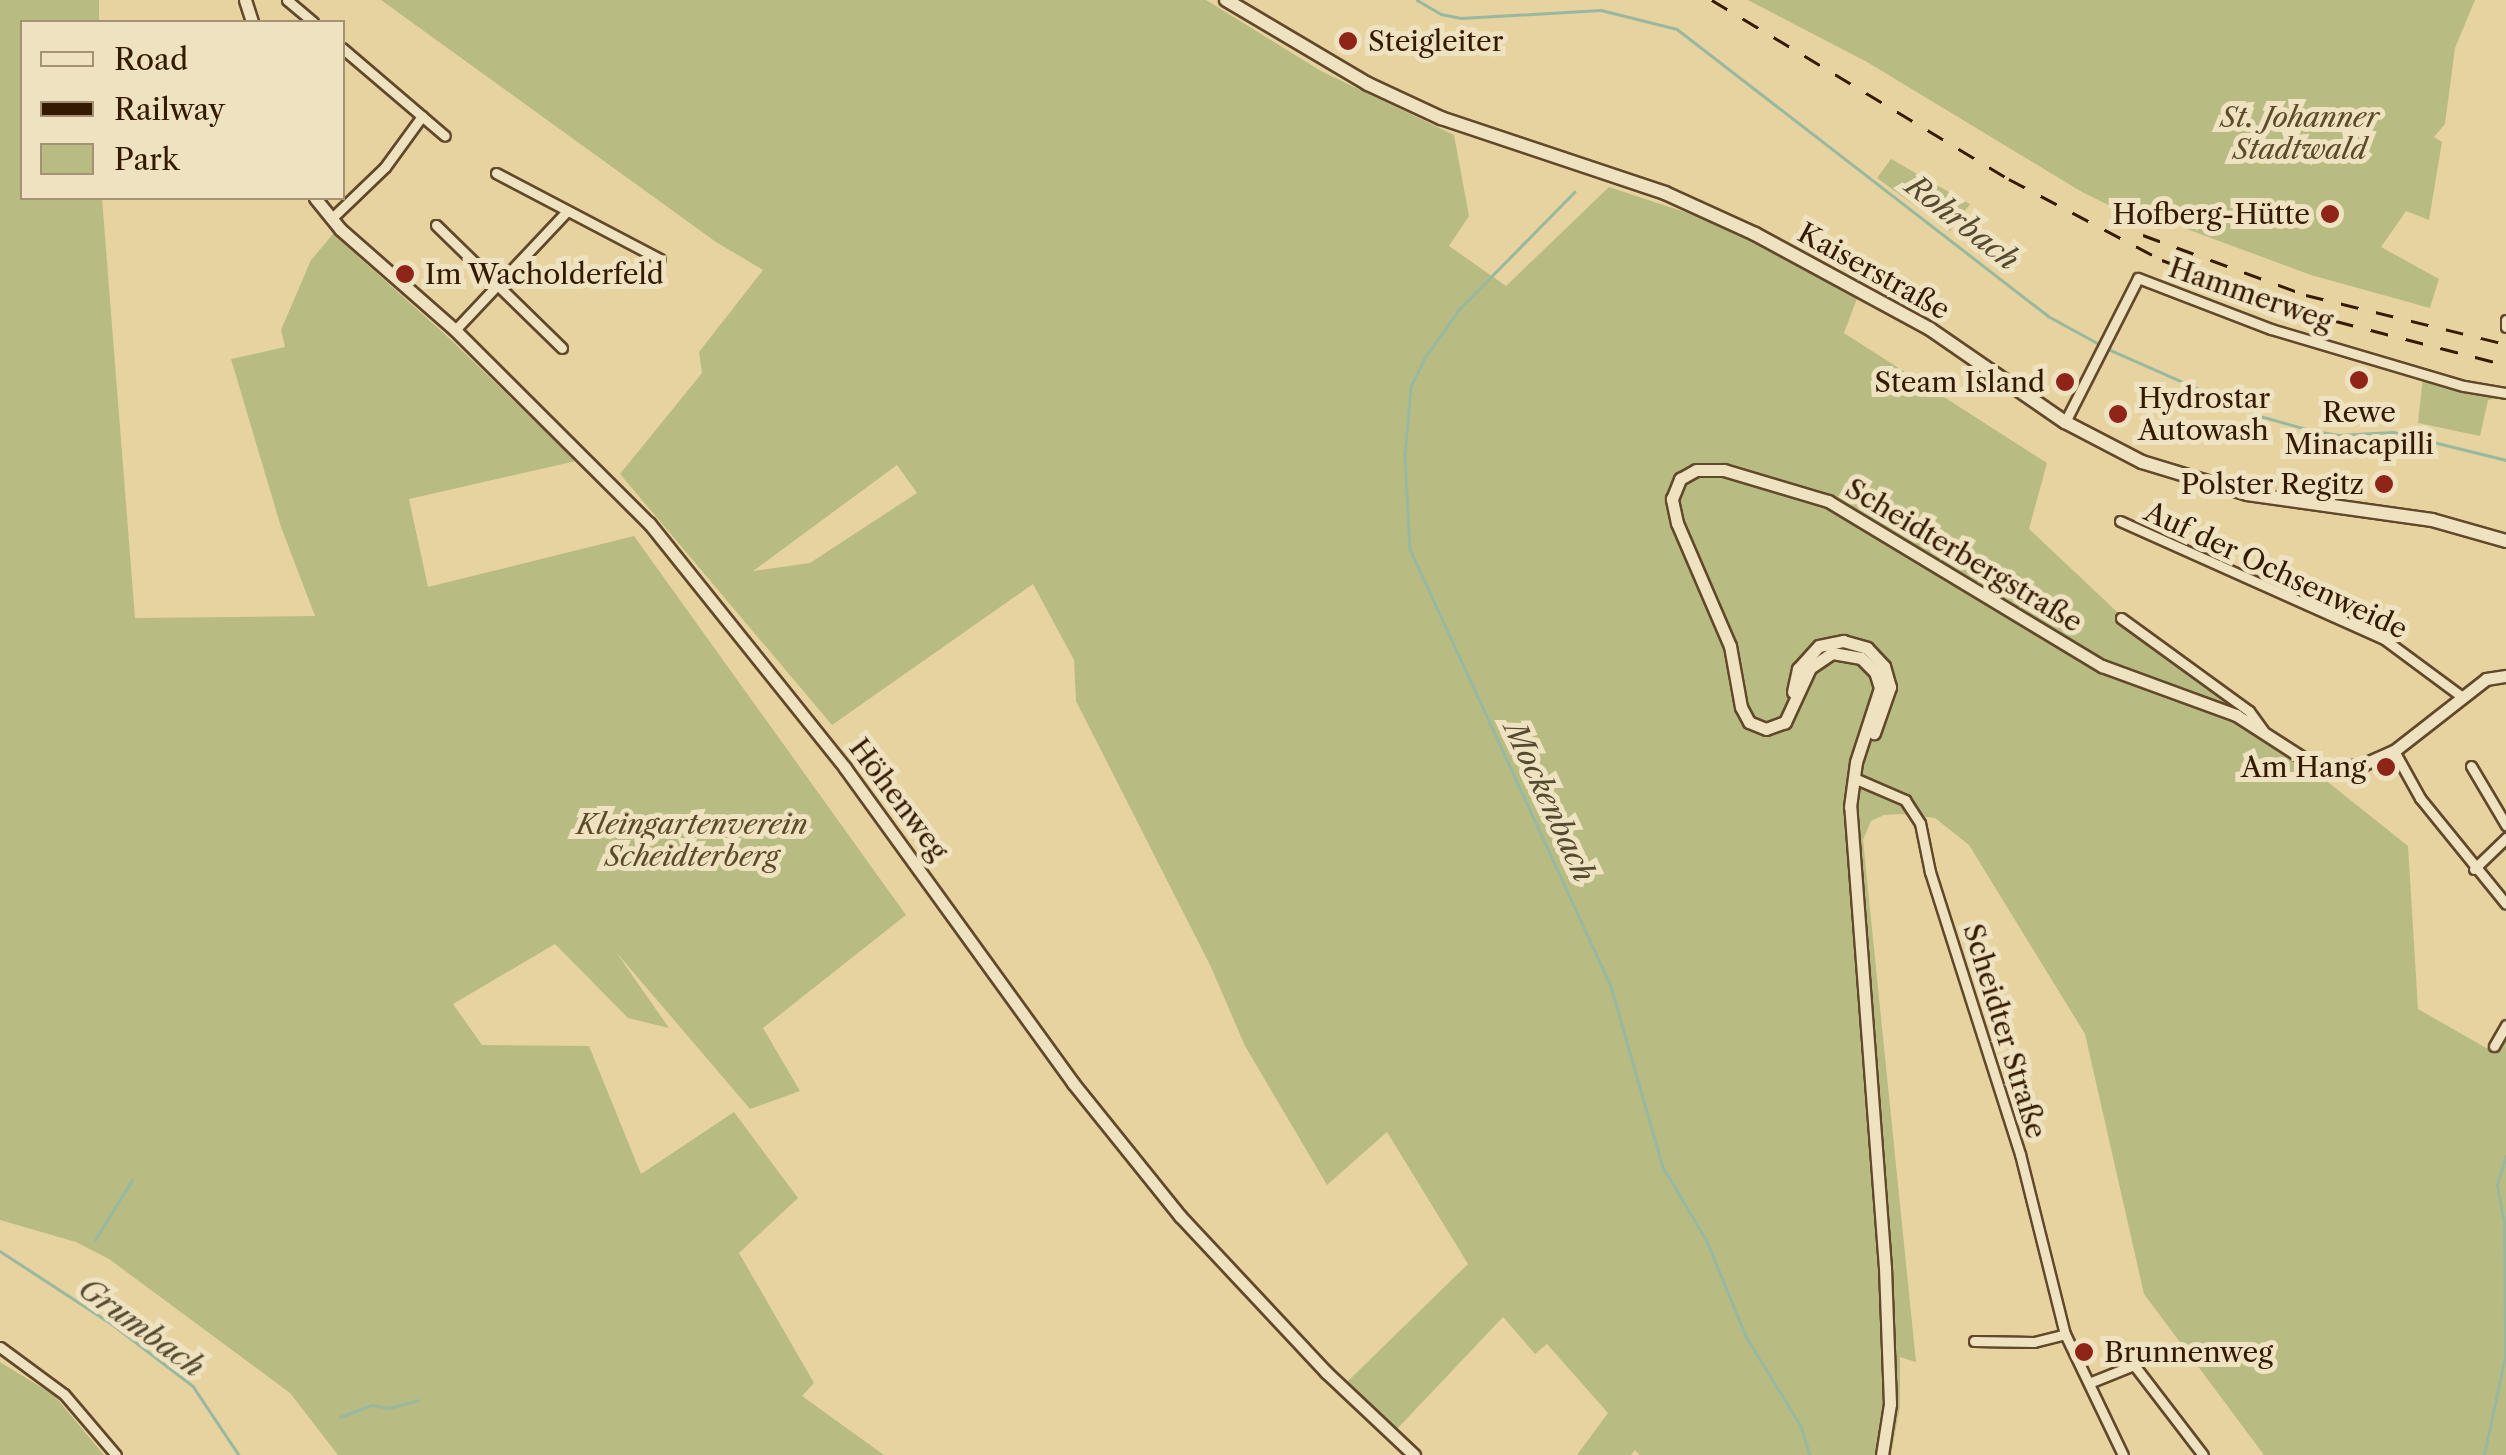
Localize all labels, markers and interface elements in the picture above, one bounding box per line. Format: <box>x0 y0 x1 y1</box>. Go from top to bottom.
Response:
legend <box>20 20 345 200</box>
place label: Steigleiter <box>1368 24 1504 58</box>
marker: Steigleiter <box>1337 30 1359 52</box>
text: Road <box>114 41 188 78</box>
text: Railway <box>114 91 225 128</box>
park label: St. Johanner Stadtwald <box>2221 100 2379 166</box>
text: Park <box>114 141 179 178</box>
water label: Rohrbach <box>1898 168 2026 278</box>
place label: Hofberg-Hütte <box>2113 197 2310 231</box>
marker: Hofberg-Hütte <box>2319 203 2341 225</box>
street label: Kaiserstraße <box>1792 216 1956 326</box>
street label: Hammerweg <box>2165 250 2337 338</box>
place label: Im Wacholderfeld <box>425 257 665 291</box>
marker: Im Wacholderfeld <box>394 263 416 285</box>
place label: Steam Island <box>1874 365 2045 399</box>
marker: Rewe Minacapilli <box>2348 369 2370 391</box>
marker: Steam Island <box>2054 371 2076 393</box>
place label: Hydrostar Autowash <box>2138 381 2270 447</box>
place label: Rewe Minacapilli <box>2284 395 2434 461</box>
marker: Hydrostar Autowash <box>2107 403 2129 425</box>
place label: Polster Regitz <box>2180 467 2364 501</box>
street label: Scheidterbergstraße <box>1840 471 2088 639</box>
marker: Polster Regitz <box>2373 473 2395 495</box>
street label: Auf der Ochsenweide <box>2139 494 2413 646</box>
water label: Mockenbach <box>1496 716 1602 888</box>
street label: Höhenweg <box>842 732 956 866</box>
place label: Am Hang <box>2241 750 2366 784</box>
marker: Am Hang <box>2375 756 2397 778</box>
park label: Kleingartenverein Scheidterberg <box>576 807 808 873</box>
street label: Scheidter Straße <box>1956 919 2054 1143</box>
water label: Grumbach <box>71 1271 211 1385</box>
place label: Brunnenweg <box>2104 1335 2273 1369</box>
marker: Brunnenweg <box>2073 1341 2095 1363</box>

